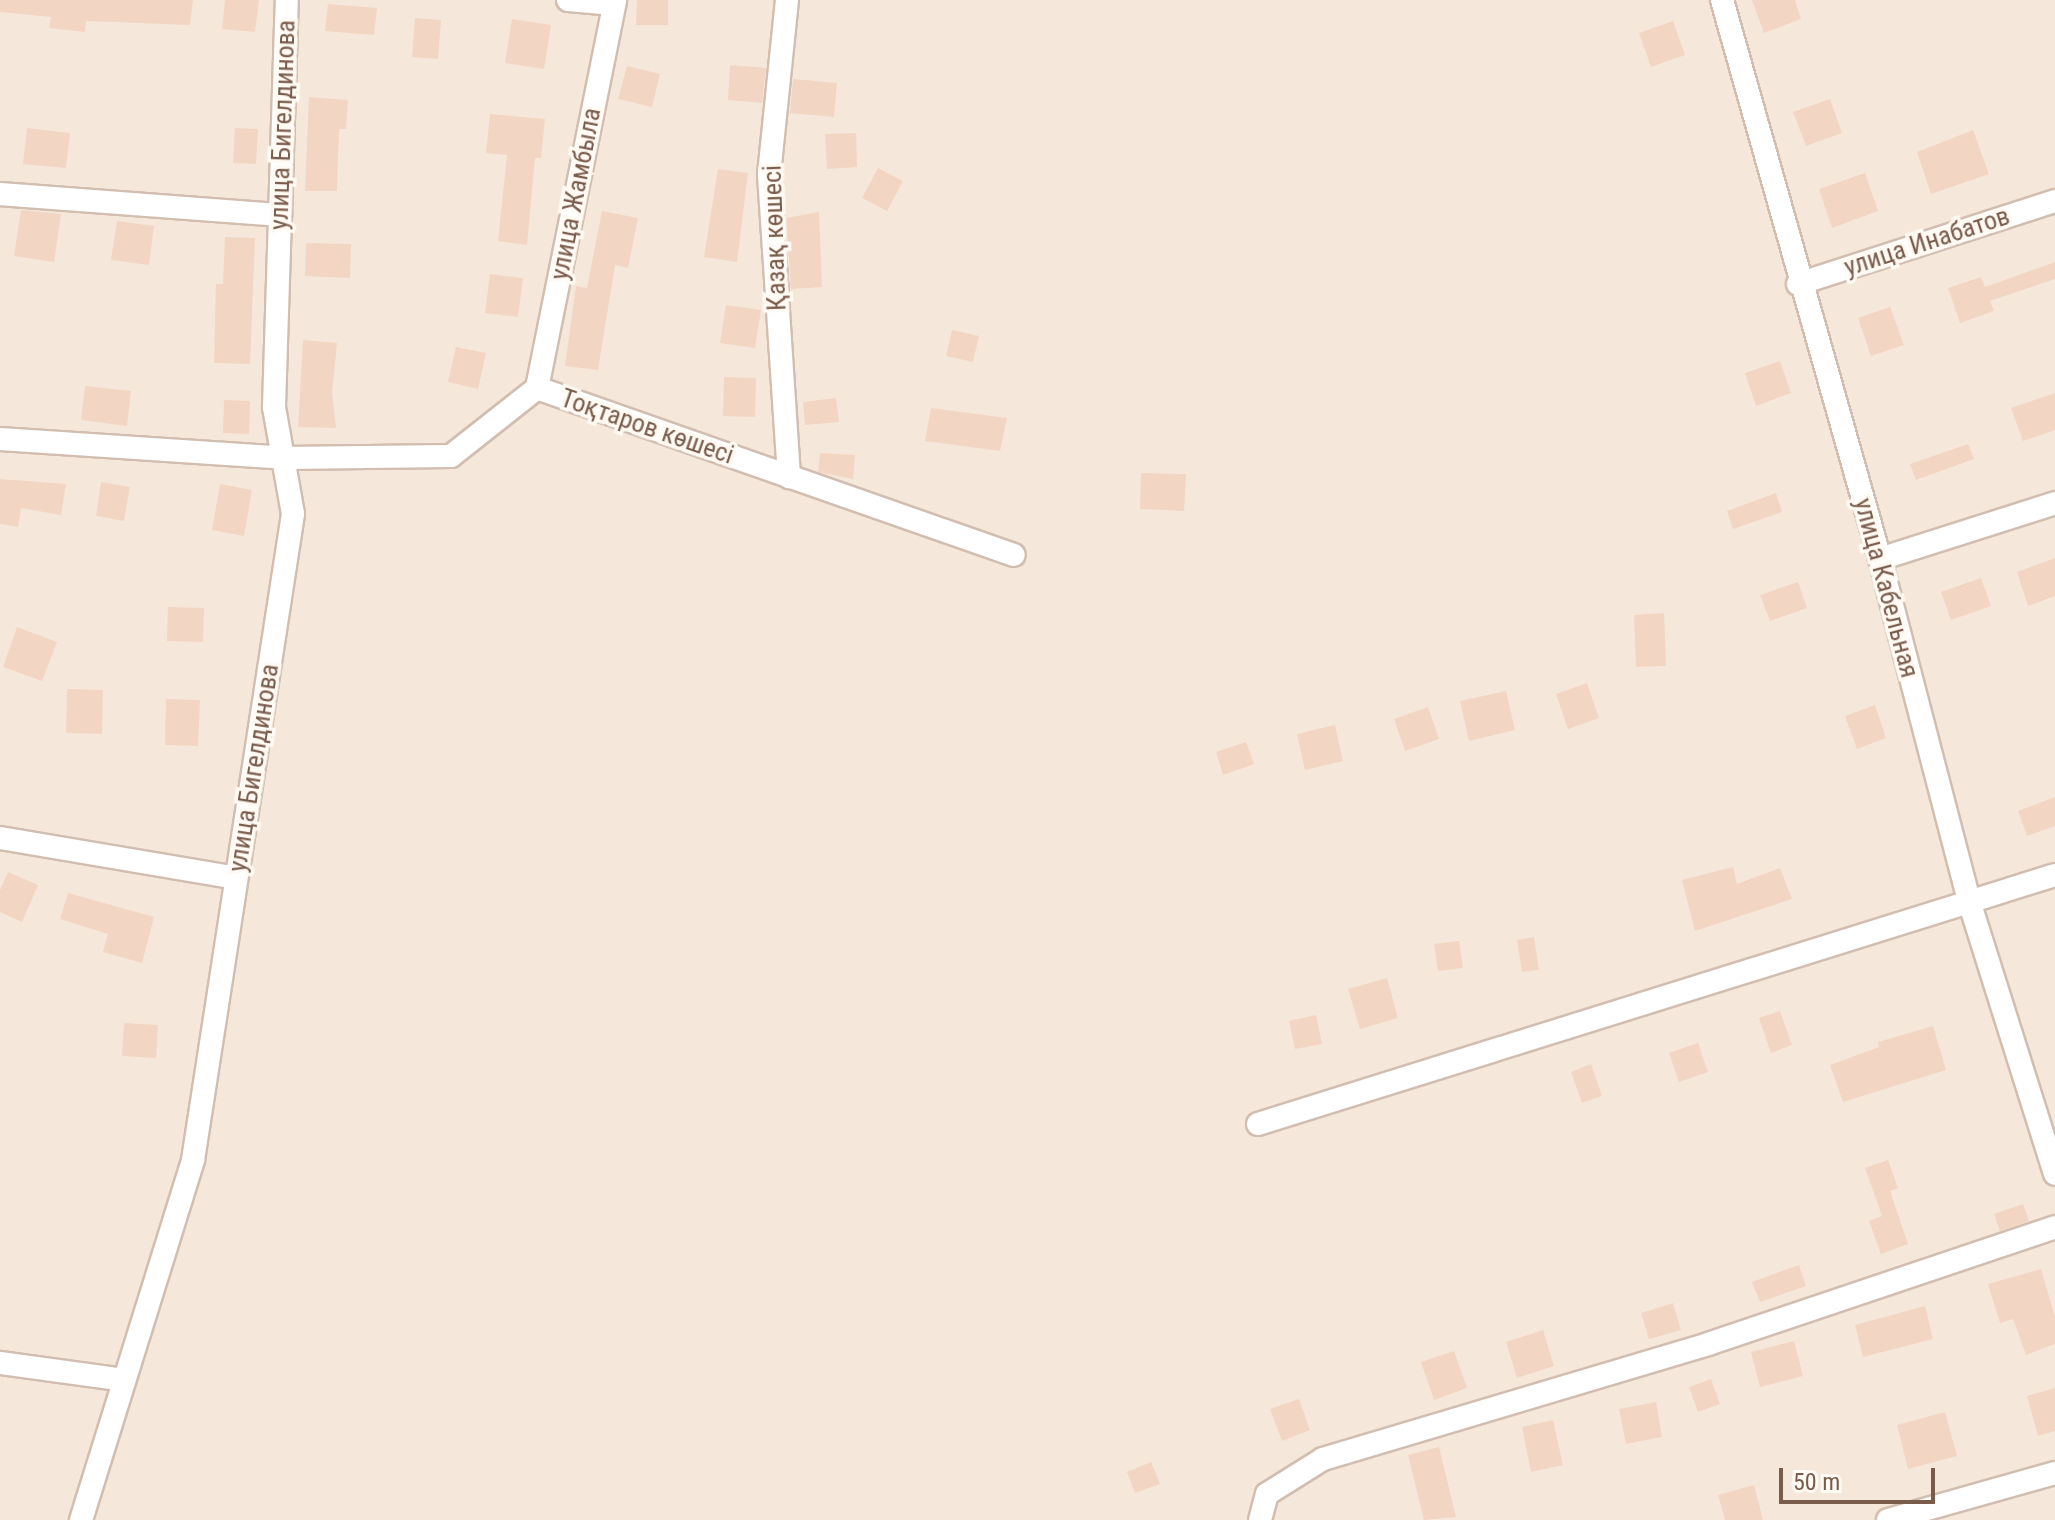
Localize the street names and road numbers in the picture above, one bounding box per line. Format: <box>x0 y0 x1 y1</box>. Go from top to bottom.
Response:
street label: улица Бигелдинова <box>264 19 302 231</box>
street label: улица Жамбыла <box>544 105 608 283</box>
street label: Қазақ көшесі <box>757 165 793 311</box>
street label: улица Инабатов <box>1840 201 2014 283</box>
street label: Тоқтаров көшесі <box>556 383 738 471</box>
street label: улица Кабельная <box>1847 495 1925 681</box>
street label: улица Бигелдинова <box>222 662 286 874</box>

